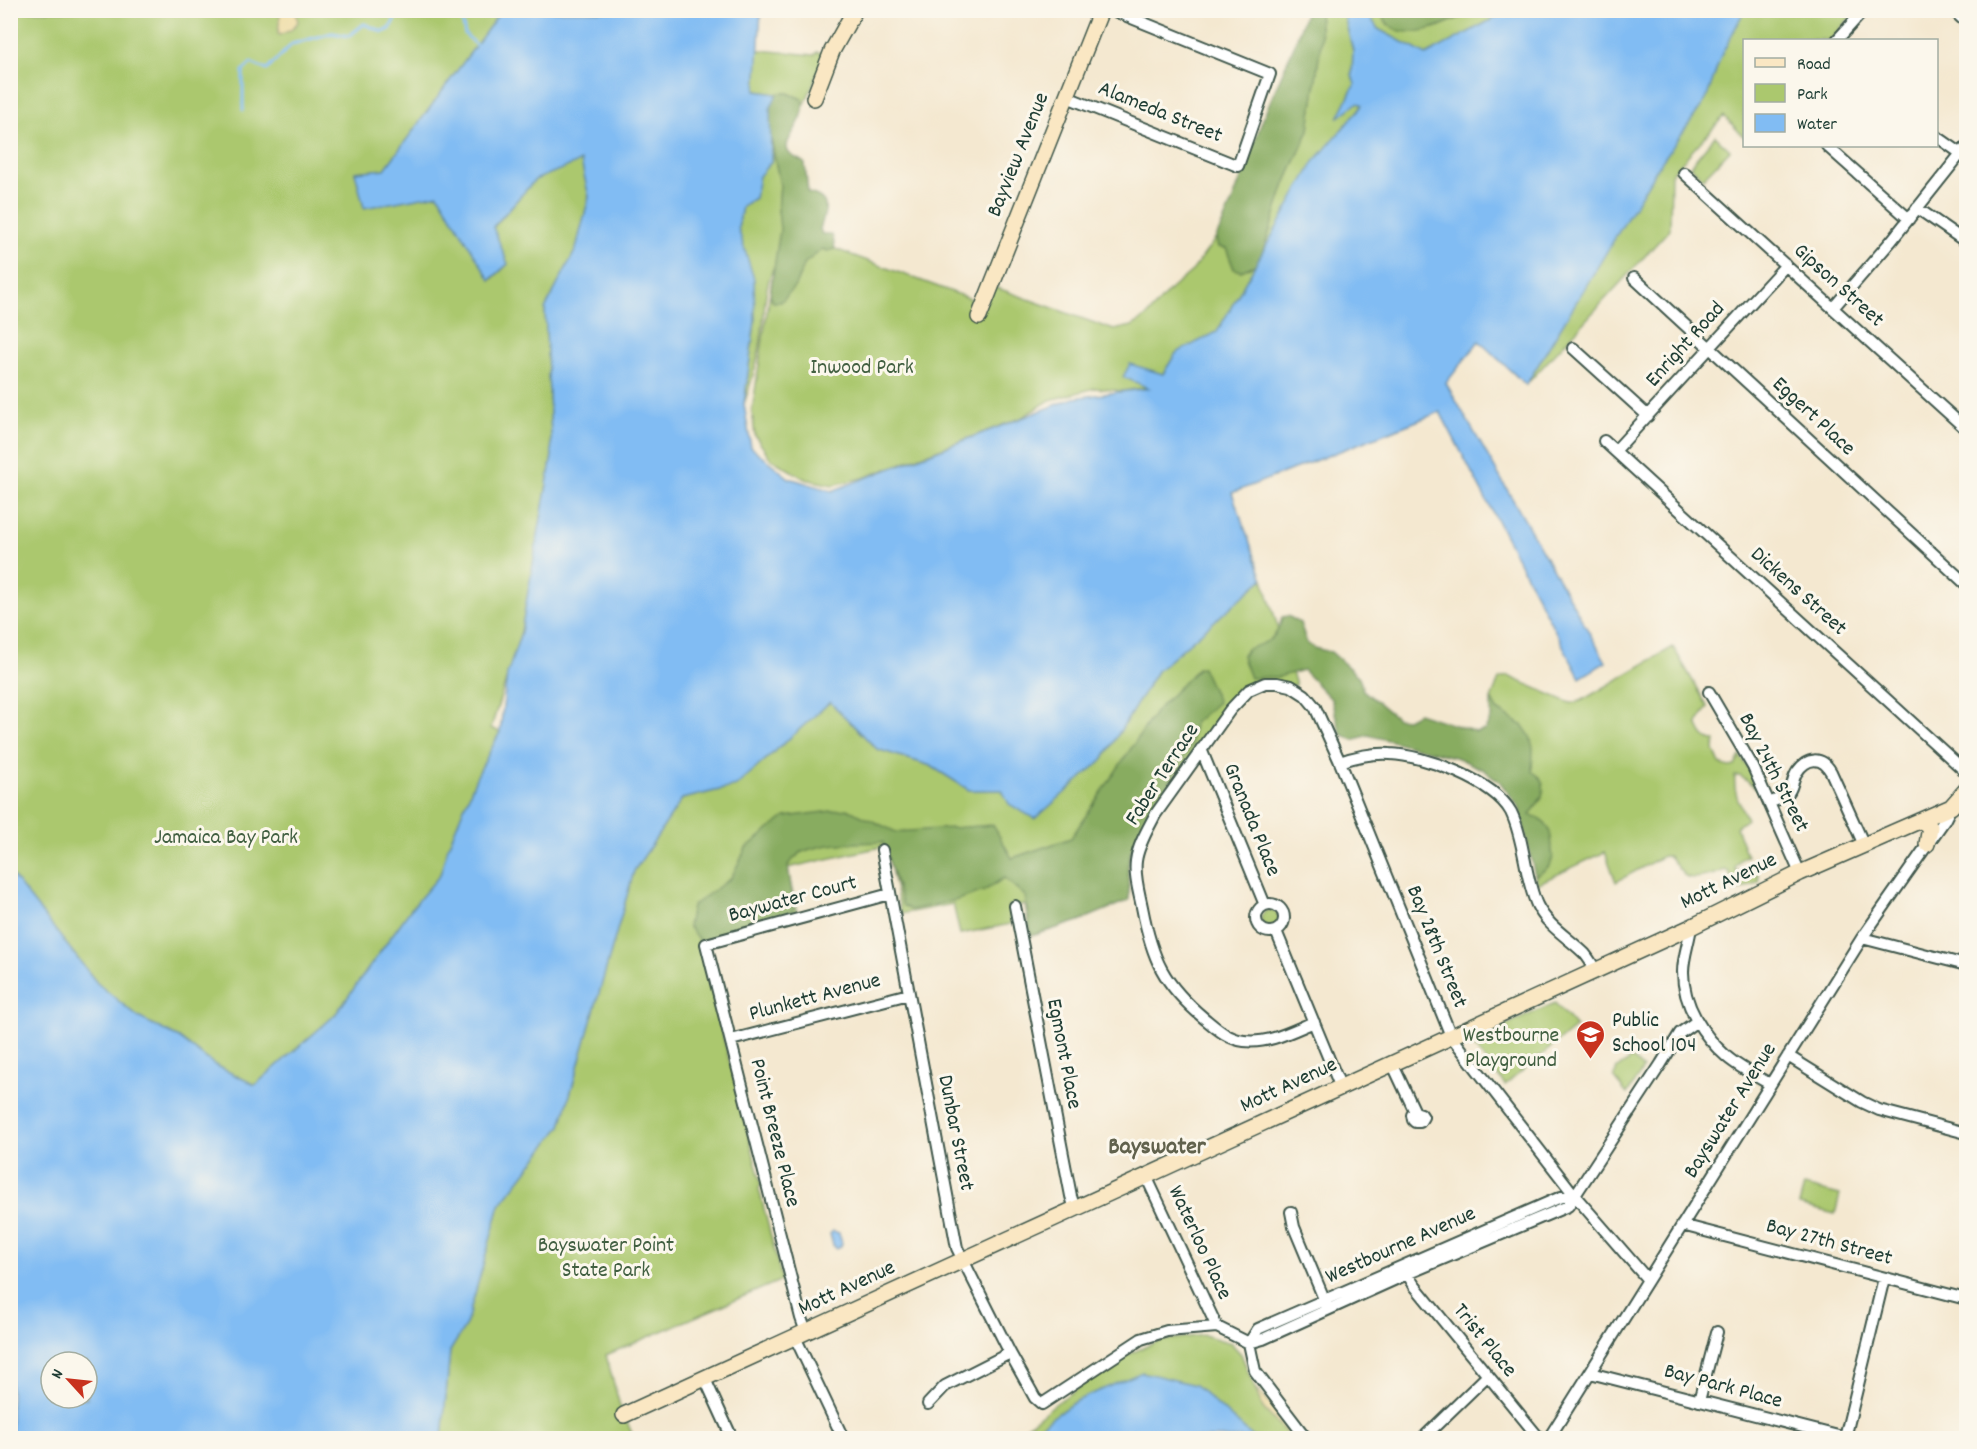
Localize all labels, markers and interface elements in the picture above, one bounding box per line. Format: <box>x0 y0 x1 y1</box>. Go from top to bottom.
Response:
legend <box>1743 39 1938 147</box>
text: Road <box>1797 53 1831 78</box>
street label: Alameda Street <box>1093 74 1227 152</box>
text: Park <box>1797 83 1828 108</box>
street label: Bayview Avenue <box>980 88 1058 222</box>
text: Water <box>1797 113 1837 138</box>
street label: Gipson Street <box>1786 237 1890 335</box>
street label: Enright Road <box>1639 295 1733 395</box>
park label: Inwood Park <box>810 353 914 384</box>
street label: Eggert Place <box>1764 370 1862 464</box>
street label: Dickens Street <box>1743 540 1853 644</box>
street label: Bay 24th Street <box>1730 708 1816 838</box>
street label: Faber Terrace <box>1118 718 1208 832</box>
street label: Granada Place <box>1214 759 1288 881</box>
park label: Jamaica Bay Park <box>154 823 298 854</box>
street label: Mott Avenue <box>1675 845 1783 919</box>
street label: Baywater Court <box>725 868 861 932</box>
street label: Bay 28th Street <box>1397 881 1475 1013</box>
street label: Plunkett Avenue <box>746 966 884 1030</box>
street label: Egmont Place <box>1037 996 1089 1112</box>
place label: Public School 104 <box>1612 1006 1696 1062</box>
school or university icon: Public School 104 <box>1575 1018 1607 1060</box>
park label: Westbourne Playground <box>1463 1021 1559 1077</box>
street label: Bayswater Avenue <box>1677 1037 1785 1185</box>
street label: Mott Avenue <box>1235 1050 1343 1122</box>
street label: Point Breeze Place <box>741 1055 807 1211</box>
street label: Dunbar Street <box>929 1072 981 1194</box>
district label: Bayswater <box>1108 1131 1207 1165</box>
street label: Waterloo Place <box>1159 1181 1239 1305</box>
street label: Westbourne Avenue <box>1321 1199 1481 1293</box>
street label: Bay 27th Street <box>1762 1211 1896 1275</box>
park label: Bayswater Point State Park <box>538 1231 674 1287</box>
street label: Mott Avenue <box>793 1253 901 1325</box>
street label: Trist Place <box>1444 1297 1524 1385</box>
north arrow <box>39 1350 99 1410</box>
street label: Bay Park Place <box>1660 1356 1786 1418</box>
text: N <box>46 1365 70 1383</box>

